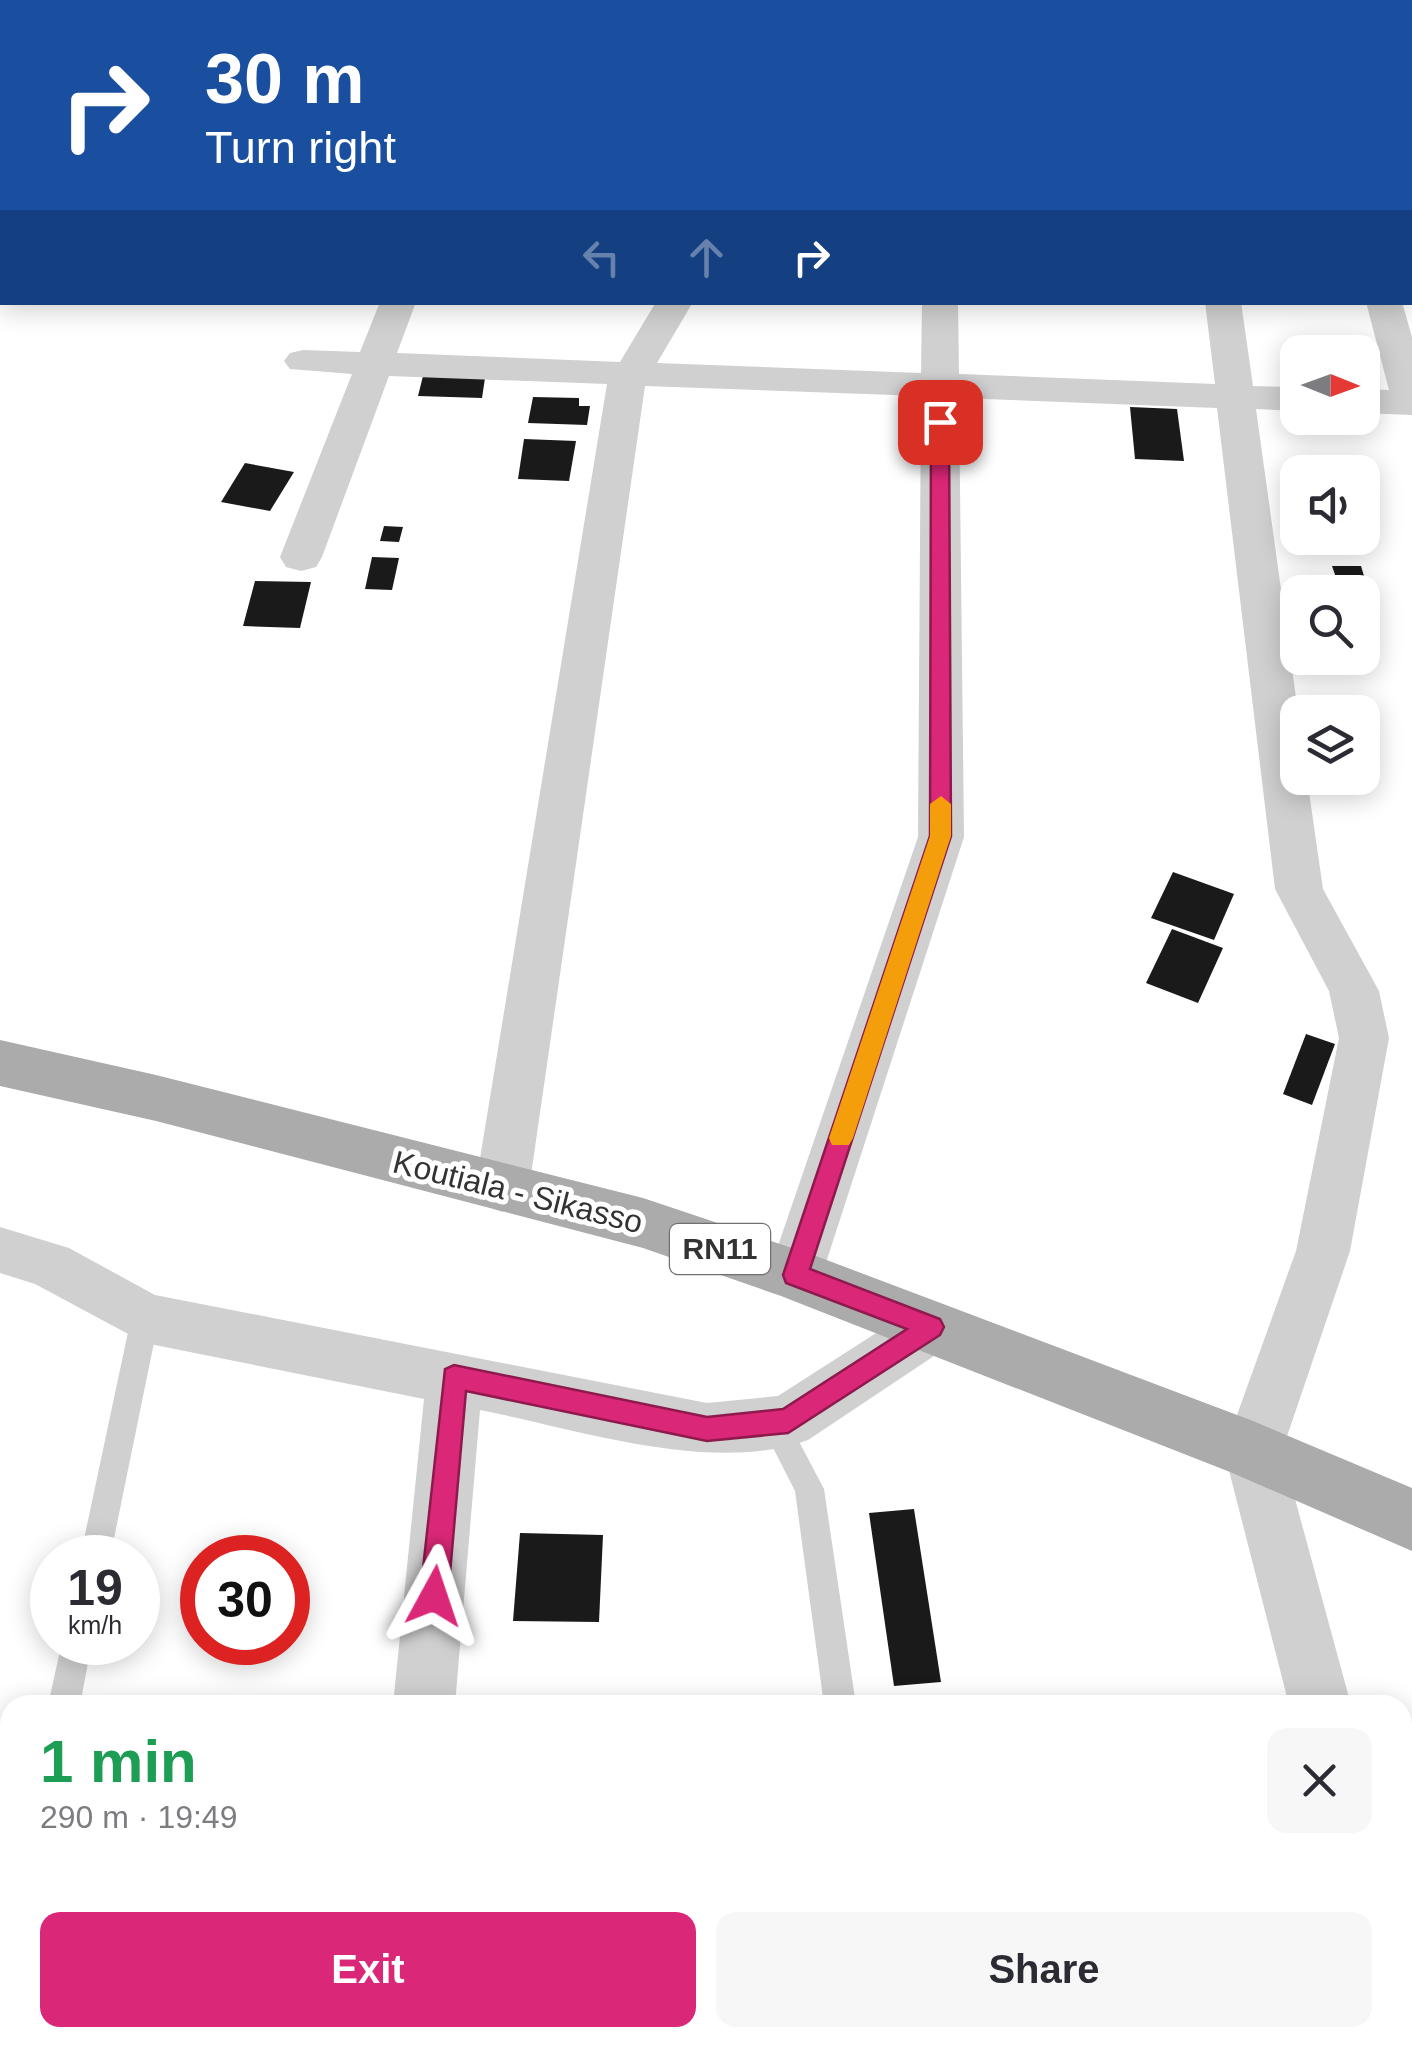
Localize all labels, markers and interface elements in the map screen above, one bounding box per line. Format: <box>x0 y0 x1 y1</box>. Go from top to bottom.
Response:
icon: right <box>40 40 170 170</box>
text: 30 m <box>205 40 365 118</box>
text: Turn right <box>205 122 396 173</box>
icon: left <box>574 230 629 285</box>
icon: ahead <box>679 230 734 285</box>
icon: right <box>784 230 839 285</box>
north arrow <box>1280 335 1380 435</box>
map controls <box>1280 335 1380 795</box>
pin <box>898 380 983 465</box>
icon: arrive <box>913 395 968 450</box>
button: sound <box>1280 455 1380 555</box>
button: search <box>1280 575 1380 675</box>
button: layers <box>1280 695 1380 795</box>
street label: Koutiala - Sikasso <box>389 1144 647 1240</box>
road number: RN11 <box>670 1224 770 1274</box>
speed limit sign: 30 <box>180 1535 310 1665</box>
position arrow <box>382 1544 486 1648</box>
text: 19 <box>67 1560 123 1616</box>
text: km/h <box>68 1611 122 1639</box>
text: 1 min <box>40 1728 197 1795</box>
button: close <box>1267 1728 1372 1833</box>
text: 290 m · 19:49 <box>40 1799 237 1835</box>
button: Exit <box>40 1912 696 2027</box>
button: Share <box>716 1912 1372 2027</box>

